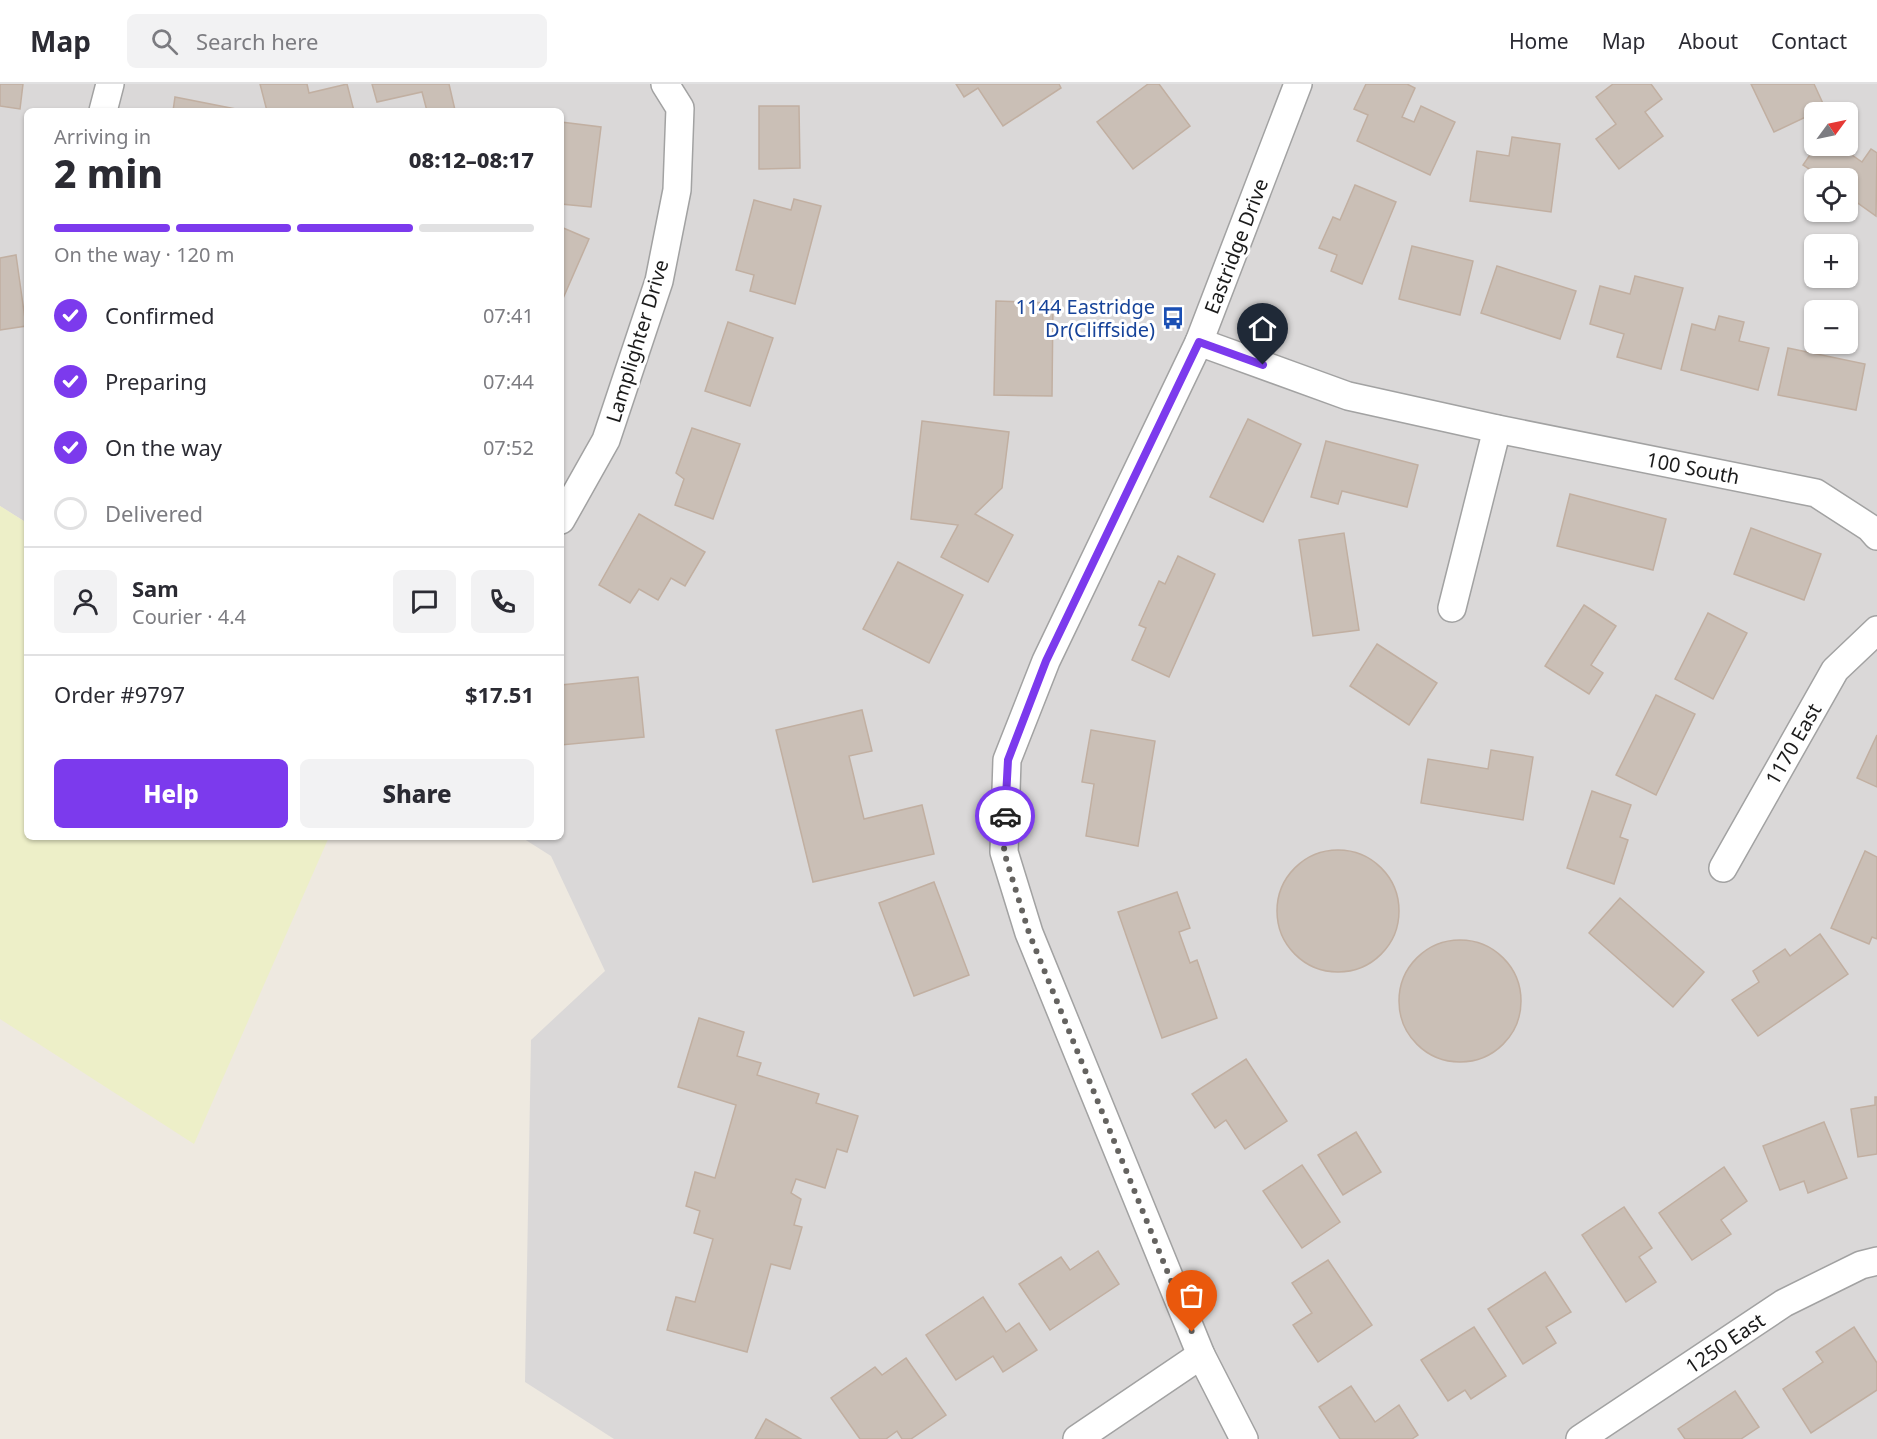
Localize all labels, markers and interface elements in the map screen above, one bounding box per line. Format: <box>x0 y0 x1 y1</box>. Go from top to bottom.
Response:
search box <box>127 14 547 68</box>
text: Map <box>30 22 91 60</box>
icon: search <box>148 25 181 58</box>
text: Search here <box>196 26 318 56</box>
text: Home <box>1509 27 1569 55</box>
text: Map <box>1602 27 1645 55</box>
text: About <box>1678 27 1738 55</box>
text: Contact <box>1771 27 1847 55</box>
north arrow <box>1804 102 1858 156</box>
map controls <box>1804 102 1858 354</box>
text: Arriving in <box>54 123 151 150</box>
text: 08:12–08:17 <box>409 144 534 174</box>
text: 2 min <box>54 146 163 199</box>
button: locate <box>1804 168 1858 222</box>
street label: Eastridge Drive <box>1198 174 1274 318</box>
button: + <box>1804 234 1858 288</box>
text: On the way · 120 m <box>54 241 234 268</box>
street label: Lamplighter Drive <box>599 256 675 426</box>
place label: 1144 Eastridge Dr(Cliffside) <box>1016 293 1155 343</box>
icon: check <box>54 299 87 332</box>
text: Confirmed <box>105 300 215 330</box>
button: − <box>1804 300 1858 354</box>
text: 07:41 <box>483 302 534 329</box>
pin <box>1237 303 1288 365</box>
bus stop icon: 1144 Eastridge Dr(Cliffside) <box>1160 305 1186 331</box>
icon: home <box>1246 312 1279 345</box>
icon: check <box>54 365 87 398</box>
text: Preparing <box>105 366 207 396</box>
text: 07:44 <box>483 368 534 395</box>
icon: check <box>54 431 87 464</box>
text: On the way <box>105 432 222 462</box>
text: 07:52 <box>483 434 534 461</box>
street label: 100 South <box>1644 446 1742 490</box>
text: Delivered <box>105 498 203 528</box>
button: person <box>54 570 117 633</box>
button: chat <box>393 570 456 633</box>
button: phone <box>471 570 534 633</box>
text: Sam <box>132 573 179 603</box>
text: Courier · 4.4 <box>132 603 246 630</box>
text: Order #9797 <box>54 679 185 709</box>
text: $17.51 <box>465 679 534 709</box>
street label: 1170 East <box>1759 698 1827 790</box>
button: Help <box>54 759 288 828</box>
button: Share <box>300 759 534 828</box>
courier <box>975 786 1035 846</box>
icon: car <box>989 800 1022 833</box>
pin <box>1166 1270 1217 1332</box>
icon: bag <box>1175 1279 1208 1312</box>
street label: 1250 East <box>1680 1307 1770 1379</box>

